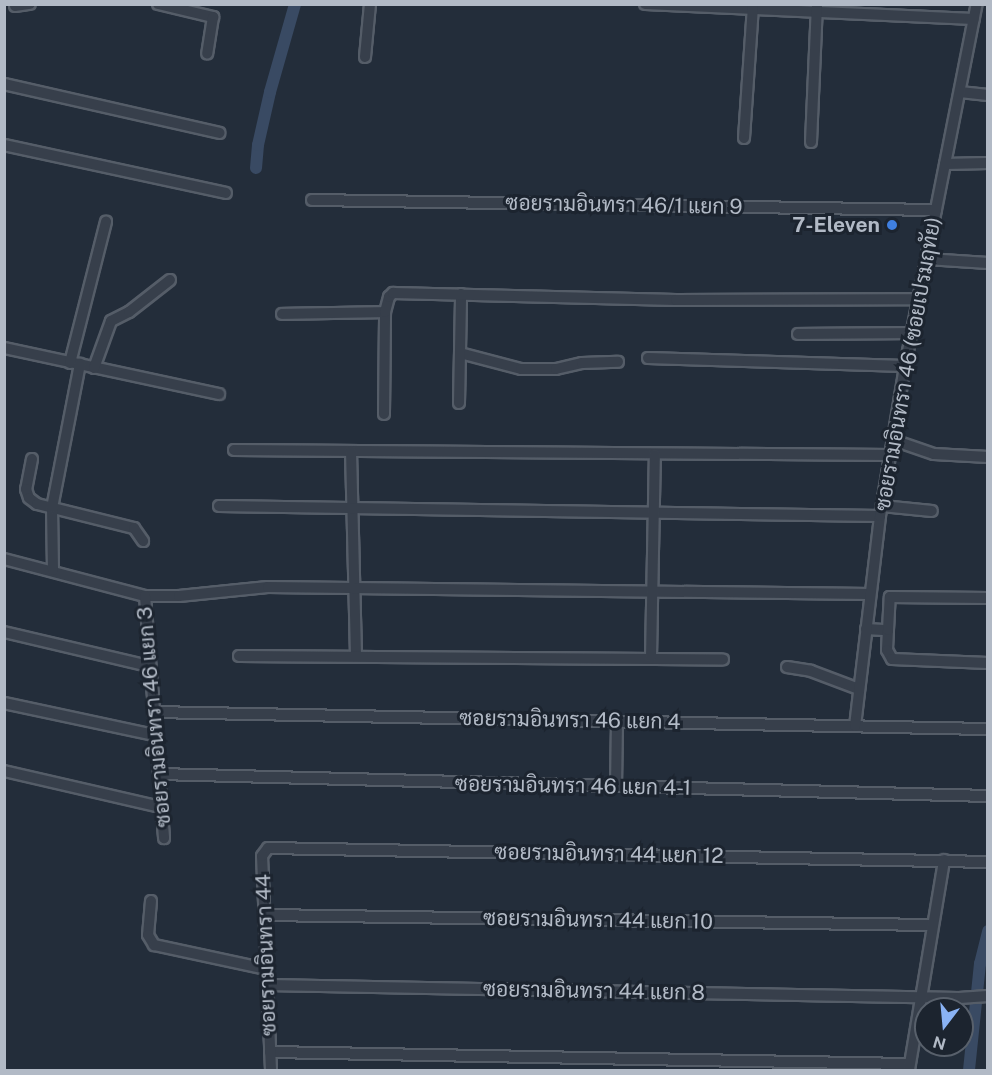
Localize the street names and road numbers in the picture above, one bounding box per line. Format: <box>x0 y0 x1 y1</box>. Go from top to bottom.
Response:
street label: ซอยรามอินทรา 46/1 แยก 9 <box>505 190 743 220</box>
street label: ซอยรามอินทรา 46 (ซอยเปรมฤทัย) <box>870 215 946 513</box>
street label: ซอยรามอินทรา 46 แยก 3 <box>132 606 176 828</box>
street label: ซอยรามอินทรา 46 แยก 4 <box>459 705 681 735</box>
street label: ซอยรามอินทรา 46 แยก 4-1 <box>455 771 691 801</box>
street label: ซอยรามอินทรา 44 แยก 12 <box>494 839 724 869</box>
street label: ซอยรามอินทรา 44 <box>251 874 281 1036</box>
street label: ซอยรามอินทรา 44 แยก 10 <box>483 905 713 935</box>
street label: ซอยรามอินทรา 44 แยก 8 <box>483 976 705 1006</box>

